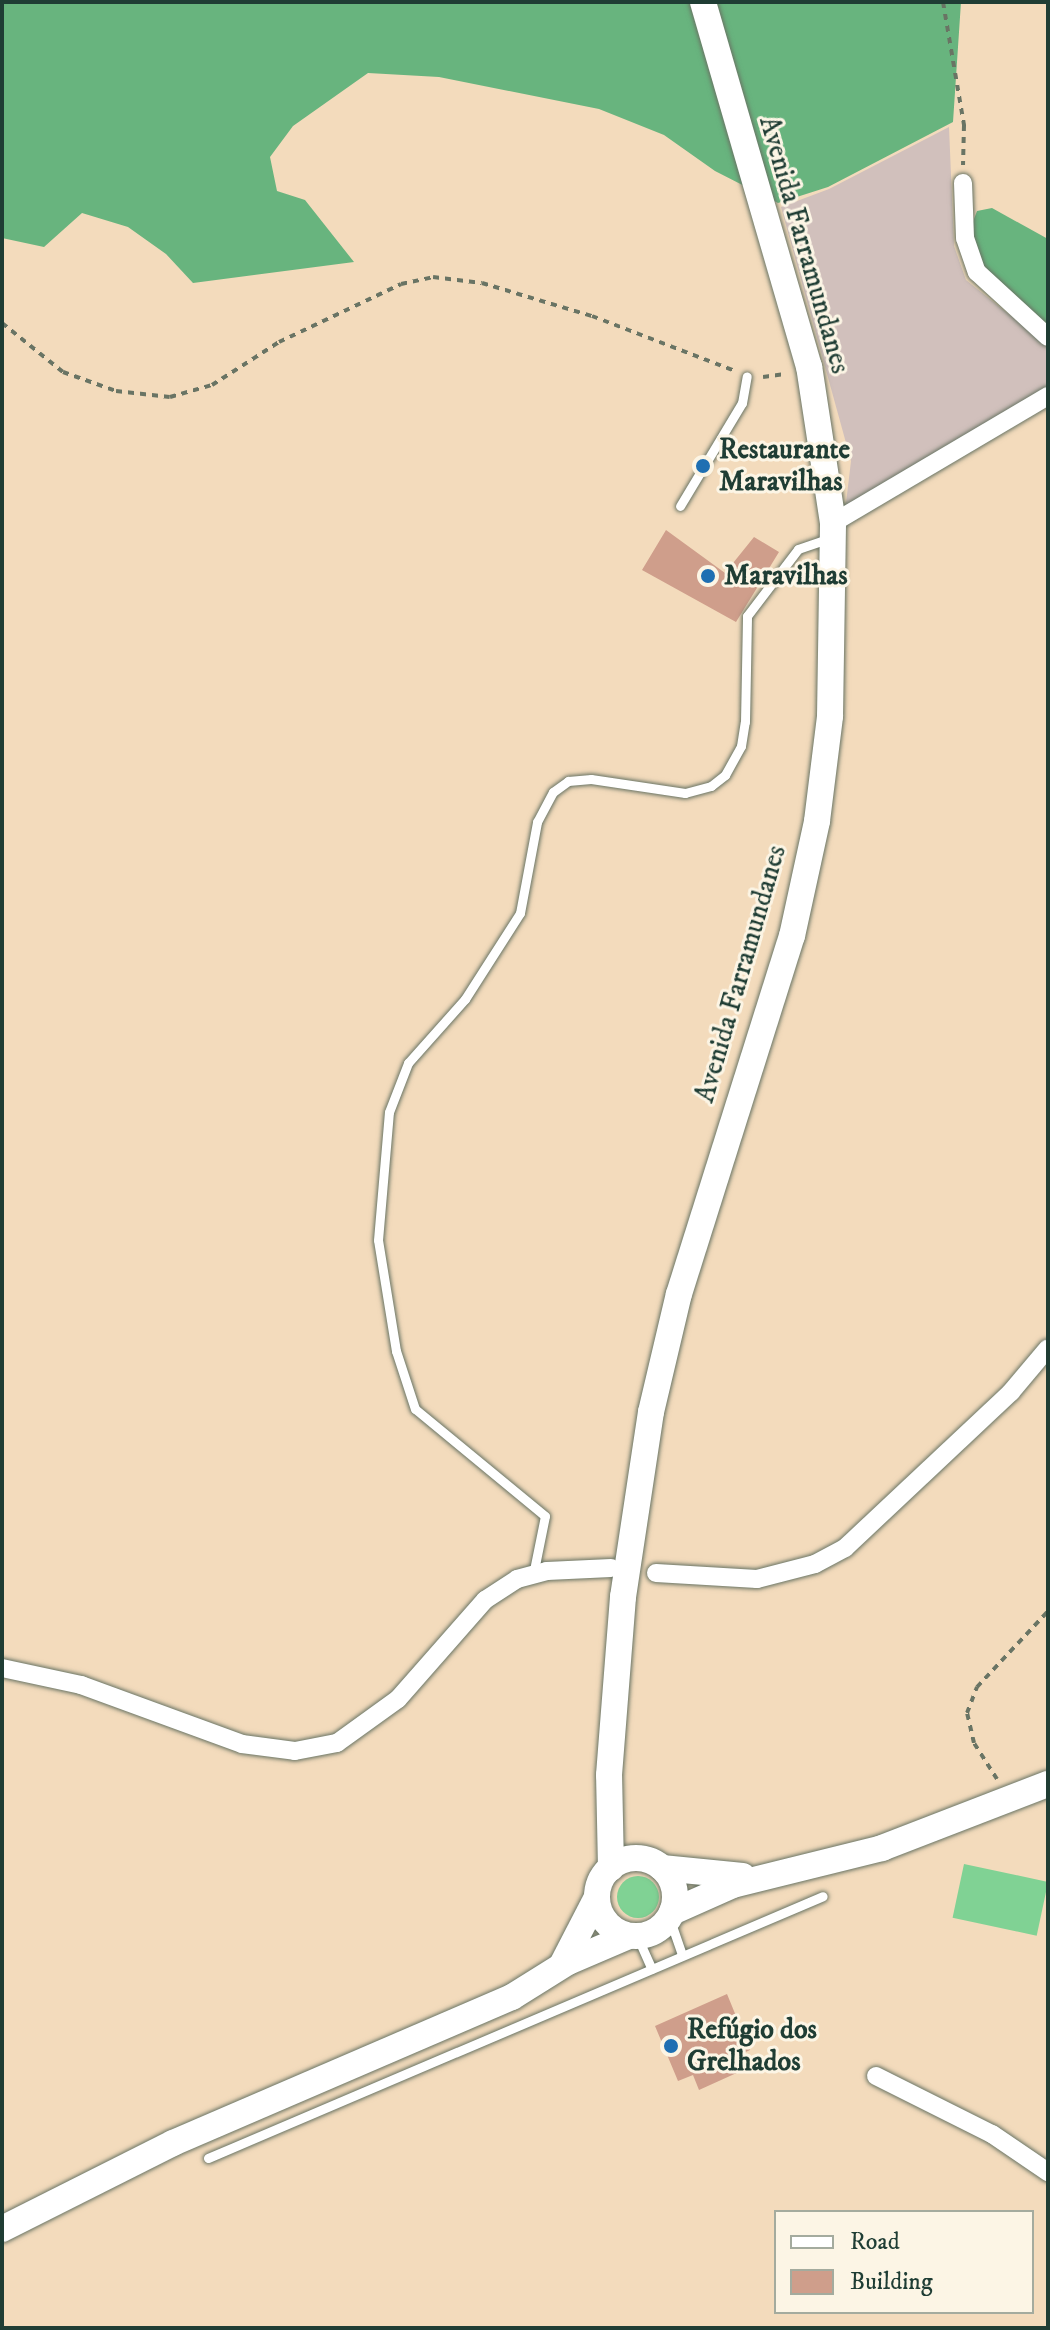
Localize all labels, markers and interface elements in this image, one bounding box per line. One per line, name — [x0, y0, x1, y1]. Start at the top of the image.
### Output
street label: Avenida Farramundanes — [751, 112, 857, 378]
place label: Restaurante Maravilhas — [719, 433, 850, 499]
marker: Restaurante Maravilhas — [694, 457, 712, 475]
place label: Maravilhas — [724, 559, 848, 593]
marker: Maravilhas — [699, 567, 717, 585]
street label: Avenida Farramundanes — [688, 841, 794, 1107]
place label: Refúgio dos Grelhados — [687, 2013, 817, 2079]
marker: Refúgio dos Grelhados — [662, 2037, 680, 2055]
legend — [774, 2210, 1034, 2314]
text: Road — [850, 2227, 900, 2257]
text: Building — [850, 2267, 933, 2297]

